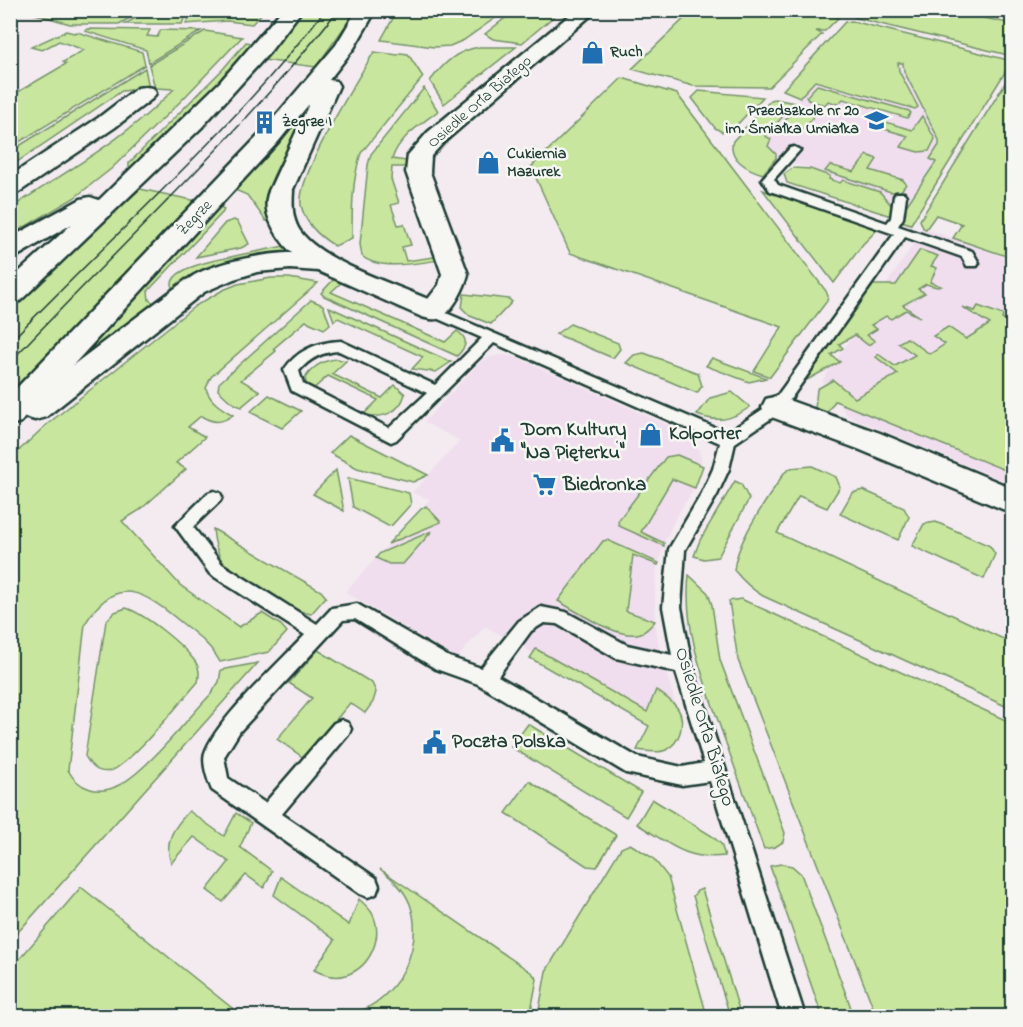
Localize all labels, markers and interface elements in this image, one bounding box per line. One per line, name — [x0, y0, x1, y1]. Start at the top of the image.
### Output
shop icon: Ruch — [579, 39, 605, 65]
place label: Ruch — [609, 40, 643, 64]
street label: Osiedle Orła Białego — [422, 50, 538, 154]
place label: Przedszkole nr 20 im. Śmiałka Umiałka — [726, 99, 859, 141]
school or university icon: Przedszkole nr 20 im. Śmiałka Umiałka — [864, 107, 890, 133]
building icon: Żegrze I — [251, 109, 277, 135]
place label: Żegrze I — [282, 110, 332, 135]
place label: Cukiernia Mazurek — [507, 142, 567, 184]
shop icon: Cukiernia Mazurek — [476, 150, 502, 176]
street label: Żegrze — [172, 194, 219, 242]
place label: Dom Kultury "Na Pięterku" — [520, 416, 626, 468]
place label: Kolporter — [669, 420, 742, 449]
shop icon: Kolporter — [638, 421, 664, 447]
public building icon: Dom Kultury "Na Pięterku" — [490, 428, 516, 454]
place label: Biedronka — [562, 471, 646, 500]
supermarket icon: Biedronka — [532, 472, 558, 498]
street label: Osiedle Orła Białego — [665, 644, 742, 810]
place label: Poczta Polska — [452, 728, 566, 757]
public building icon: Poczta Polska — [421, 729, 447, 755]

